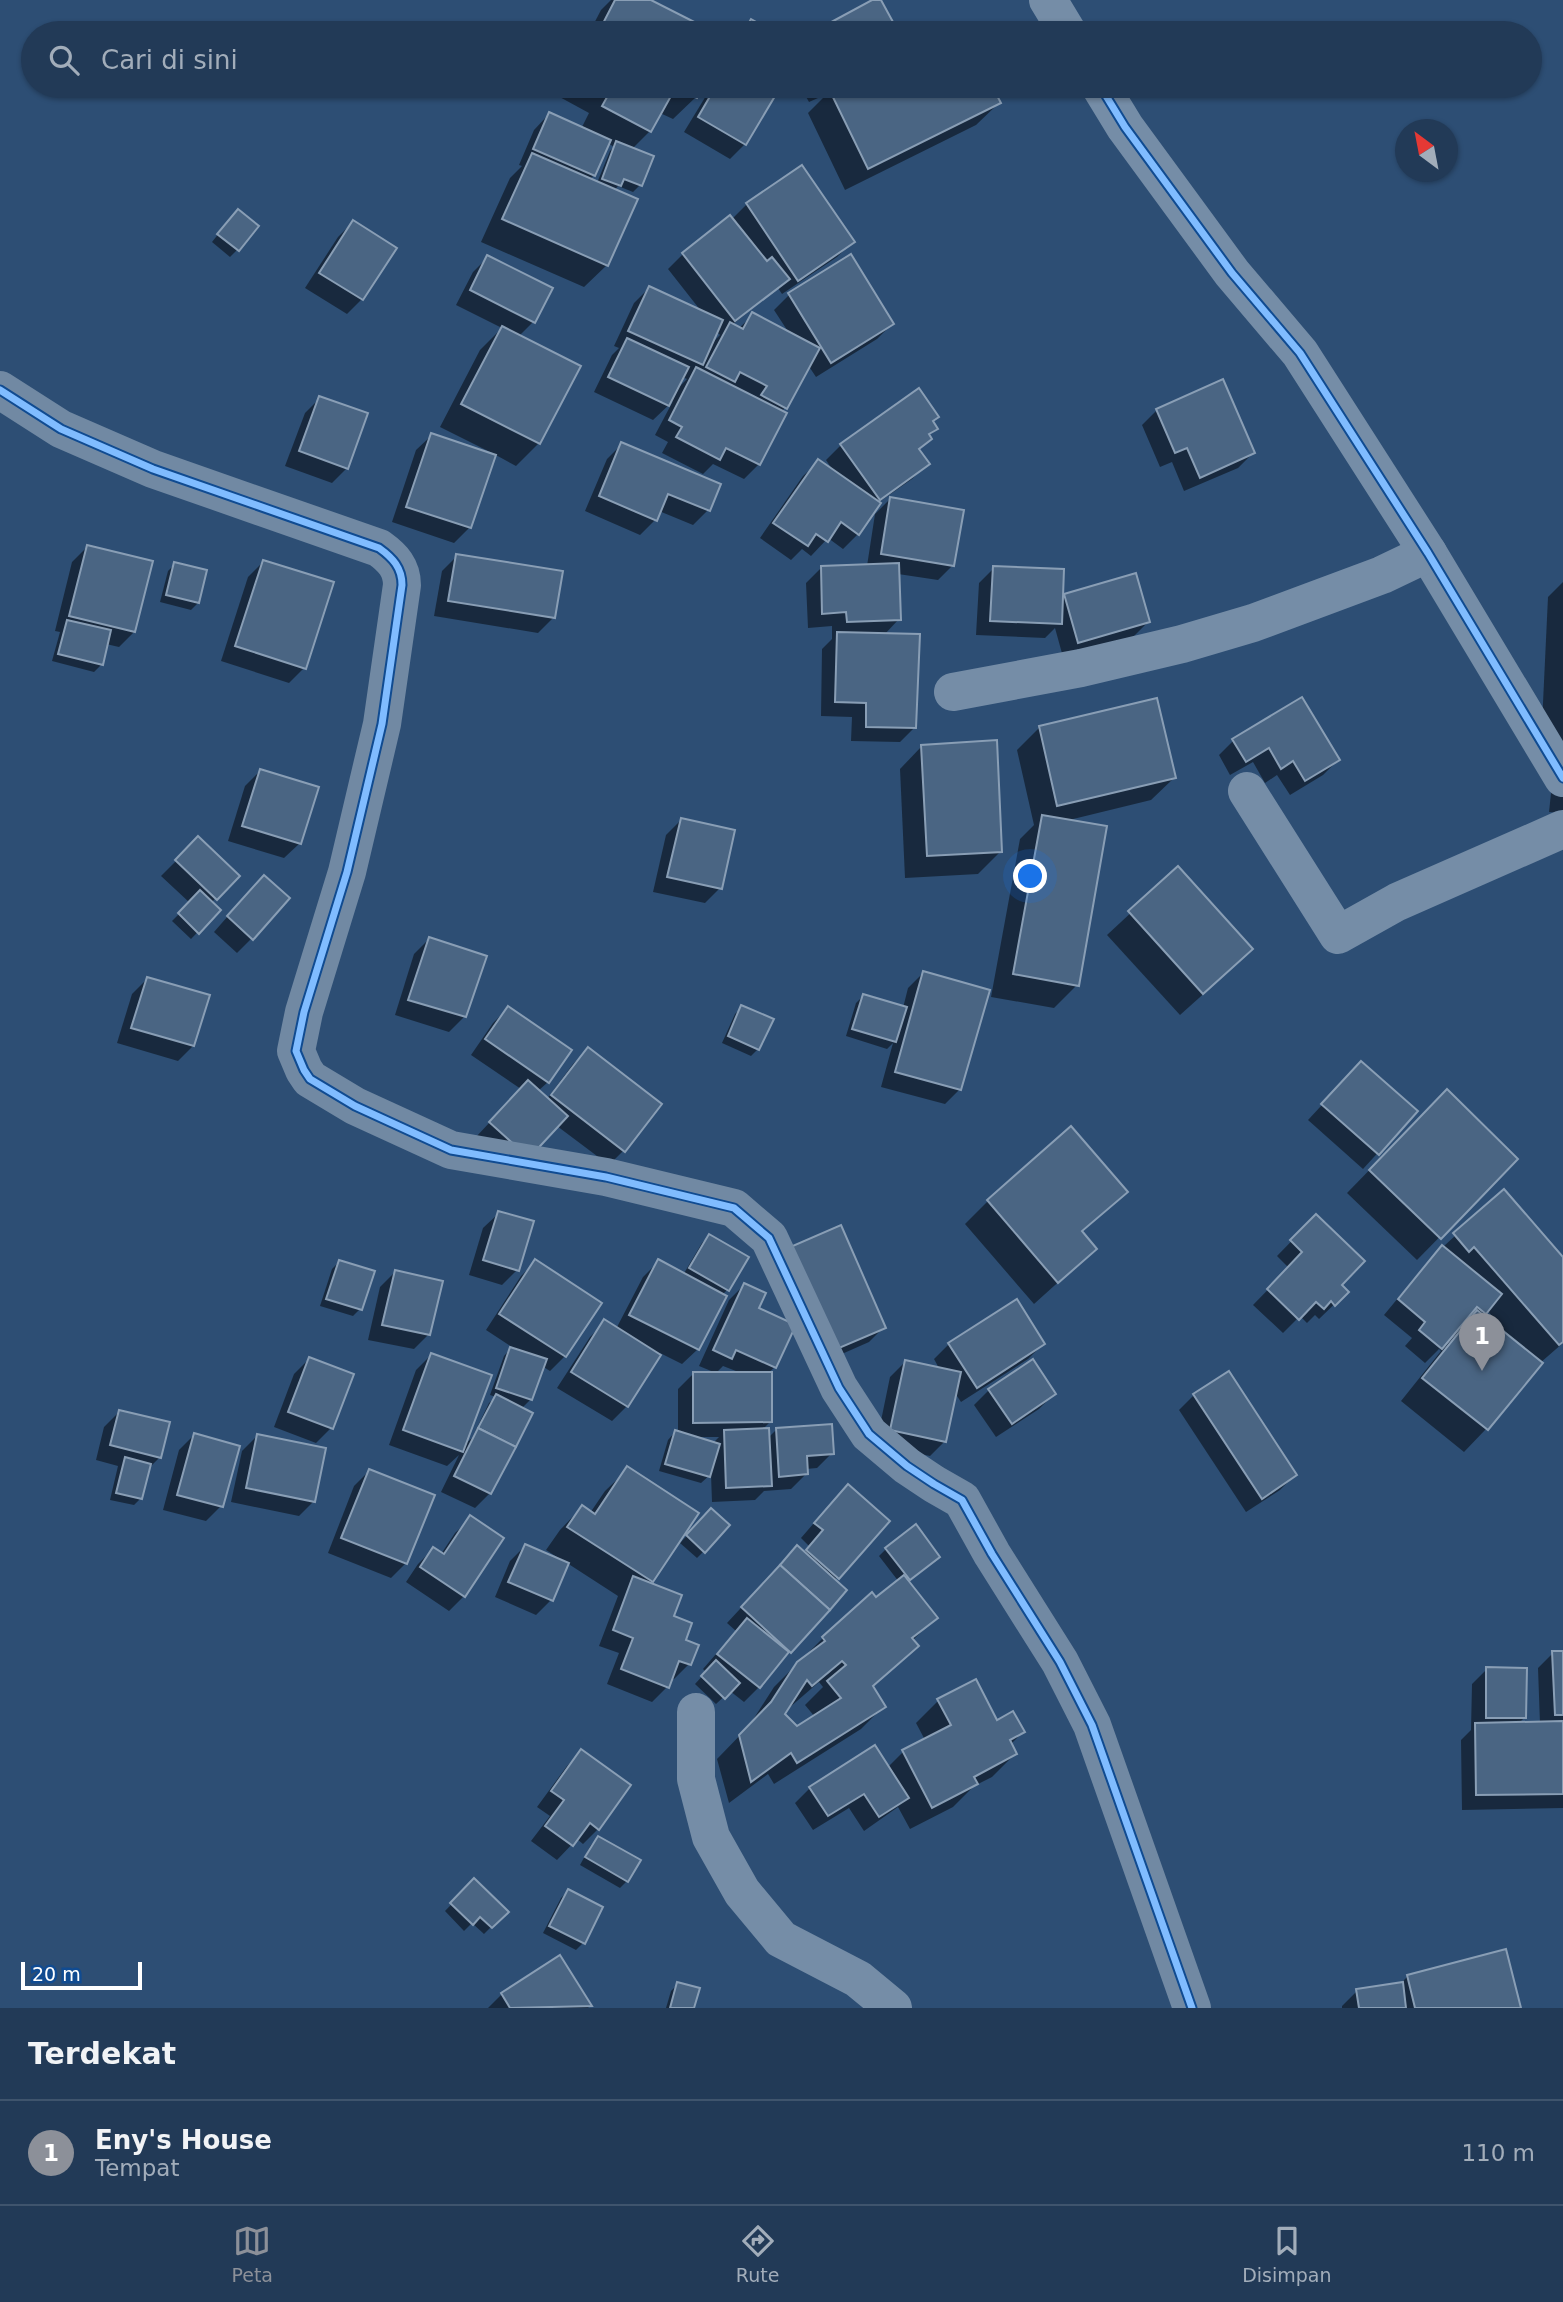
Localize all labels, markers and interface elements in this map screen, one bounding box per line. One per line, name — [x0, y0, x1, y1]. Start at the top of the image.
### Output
search box — [21, 21, 1542, 98]
icon: search — [45, 41, 83, 79]
text: Cari di sini — [101, 45, 238, 75]
north arrow — [1395, 119, 1458, 182]
your location — [1013, 859, 1047, 893]
pin: 1 — [1459, 1313, 1505, 1371]
scale bar — [21, 1959, 142, 1991]
text: 20 m — [32, 1963, 81, 1985]
text: Terdekat — [28, 2036, 176, 2071]
text: Eny's House — [95, 2125, 272, 2155]
text: 1 — [43, 2140, 59, 2166]
text: 110 m — [1461, 2140, 1535, 2166]
text: Tempat — [95, 2155, 179, 2181]
tab: Peta — [231, 2222, 273, 2286]
tab: Rute — [736, 2222, 779, 2286]
tab: Disimpan — [1242, 2222, 1332, 2286]

